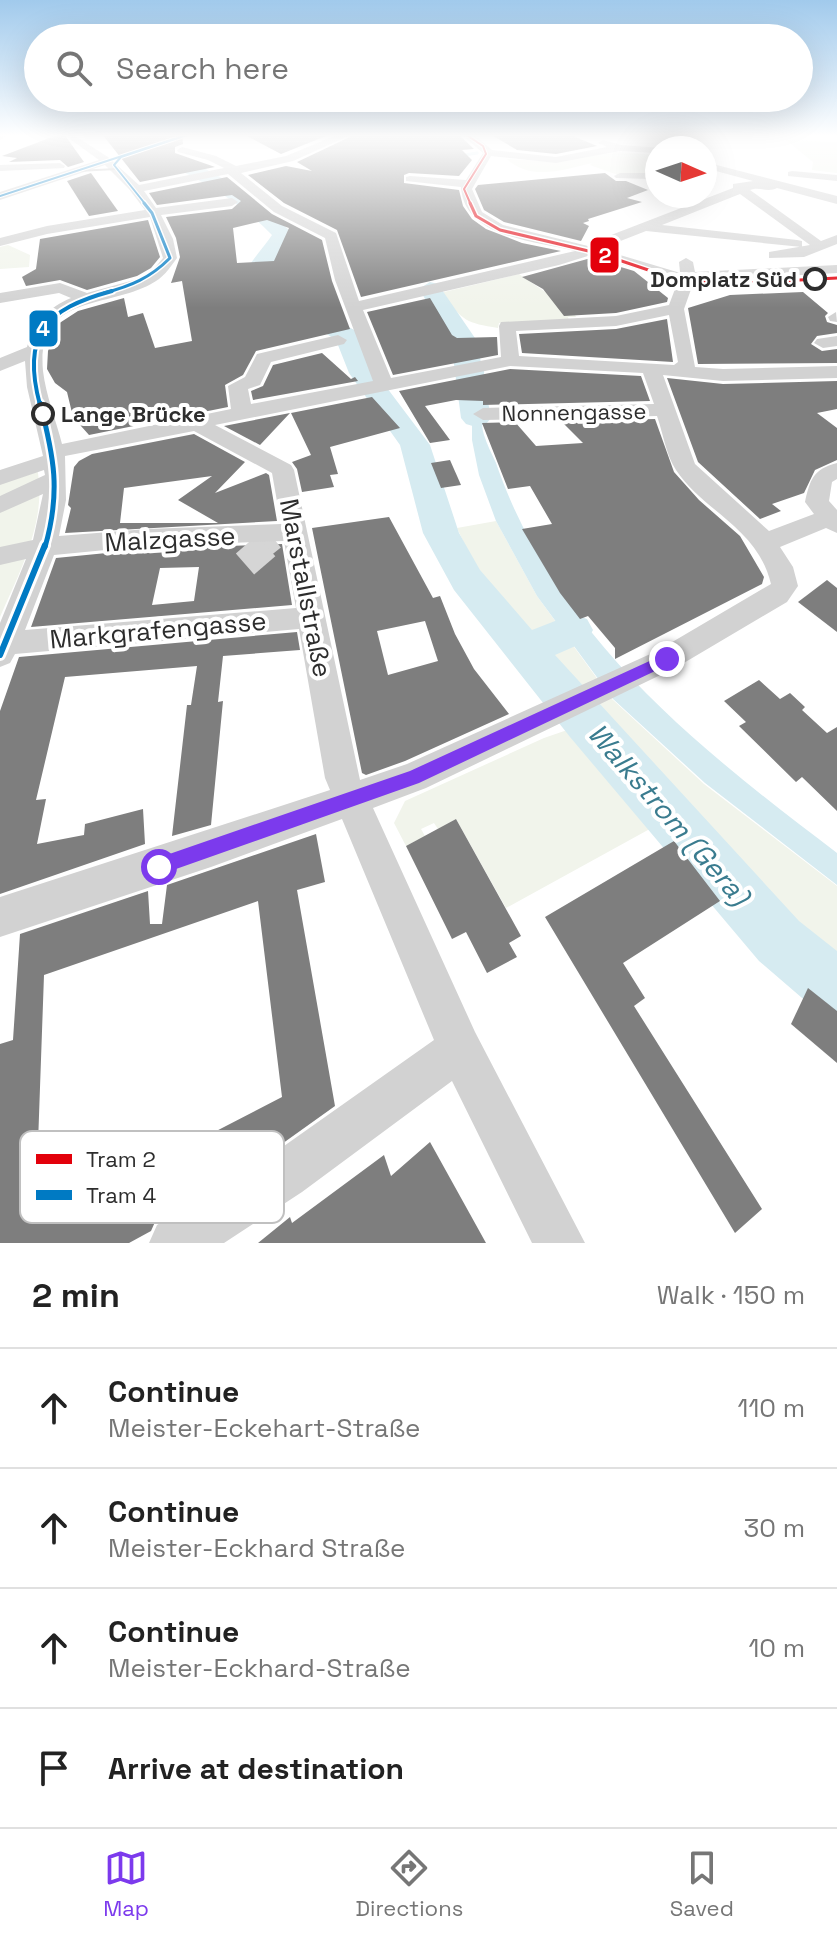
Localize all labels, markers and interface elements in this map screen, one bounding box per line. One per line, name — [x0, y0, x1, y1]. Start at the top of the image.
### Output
search box — [24, 24, 813, 112]
icon: search — [52, 46, 96, 90]
text: Search here — [116, 49, 289, 88]
north arrow — [645, 136, 717, 208]
line badge: 2 — [589, 236, 620, 274]
text: 2 — [598, 241, 612, 269]
place label: Domplatz Süd — [650, 265, 797, 293]
marker: Domplatz Süd — [804, 268, 826, 290]
line badge: 4 — [28, 309, 59, 348]
text: 4 — [36, 314, 50, 342]
street label: Nonnengasse — [501, 397, 647, 427]
place label: Lange Brücke — [61, 400, 206, 428]
marker: Lange Brücke — [32, 403, 54, 425]
street label: Marstallstraße — [272, 496, 340, 680]
street label: Malzgasse — [104, 519, 236, 559]
street label: Markgrafengasse — [48, 604, 268, 656]
route end — [649, 641, 685, 677]
water label: Walkstrom (Gera) — [580, 716, 760, 914]
route start — [141, 849, 177, 885]
legend — [20, 1131, 284, 1223]
text: Tram 2 — [86, 1145, 156, 1173]
text: Tram 4 — [86, 1181, 156, 1209]
text: 2 min — [32, 1274, 120, 1317]
text: Walk · 150 m — [657, 1278, 805, 1312]
text: Continue — [108, 1372, 239, 1411]
icon: ahead — [32, 1386, 76, 1430]
text: 110 m — [738, 1391, 805, 1425]
text: Meister-Eckehart-Straße — [108, 1411, 420, 1445]
text: Continue — [108, 1492, 239, 1531]
icon: ahead — [32, 1506, 76, 1550]
text: 30 m — [744, 1511, 805, 1545]
text: Meister-Eckhard Straße — [108, 1531, 405, 1565]
text: Continue — [108, 1612, 239, 1651]
icon: ahead — [32, 1626, 76, 1670]
text: 10 m — [748, 1631, 805, 1665]
text: Meister-Eckhard-Straße — [108, 1651, 411, 1685]
icon: arrive — [32, 1746, 76, 1790]
text: Arrive at destination — [108, 1749, 404, 1788]
tab: Map — [103, 1846, 149, 1922]
tab: Directions — [355, 1846, 463, 1922]
tab: Saved — [670, 1846, 734, 1922]

